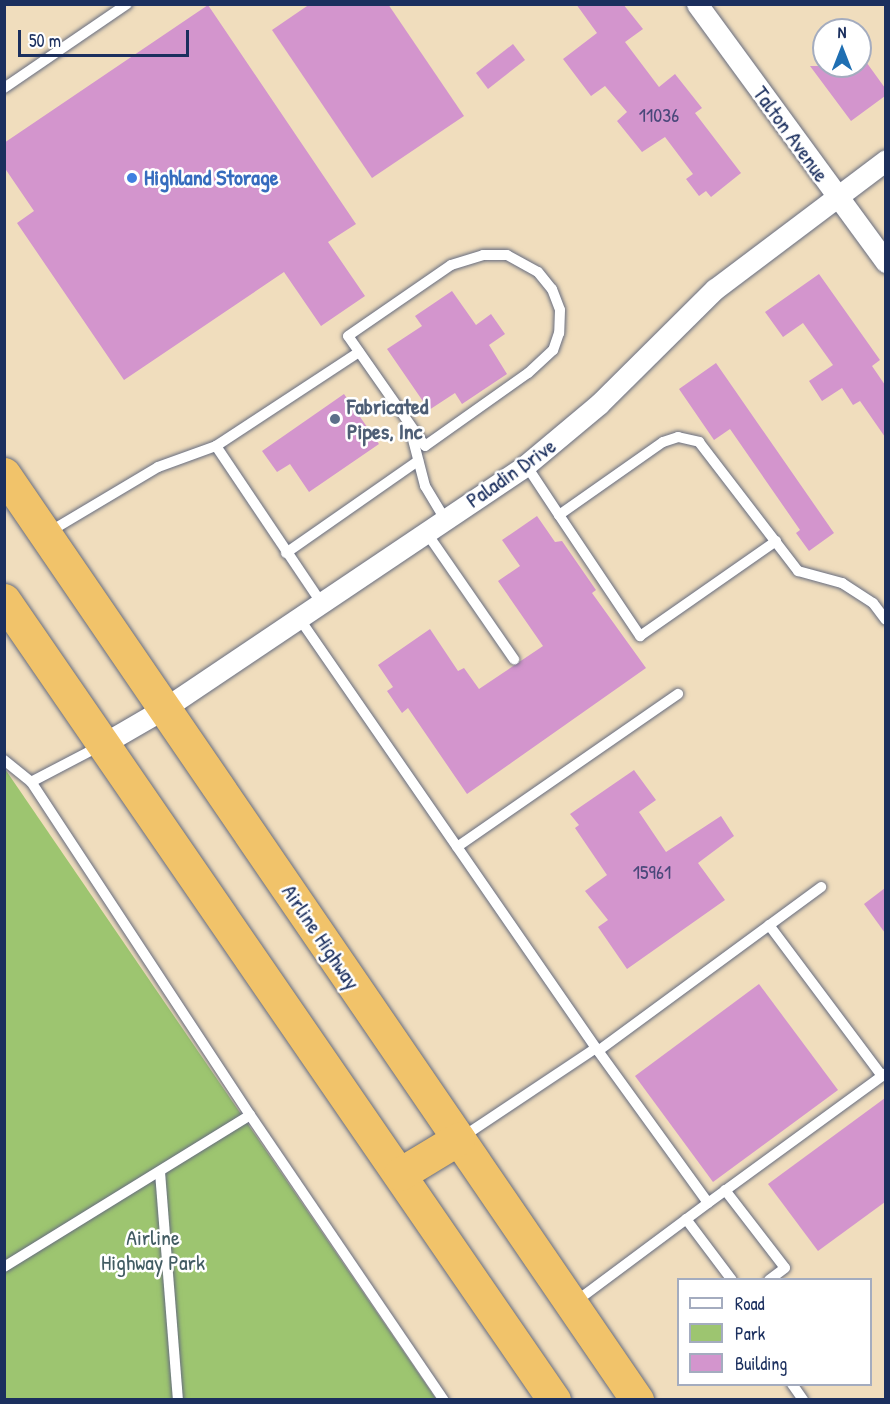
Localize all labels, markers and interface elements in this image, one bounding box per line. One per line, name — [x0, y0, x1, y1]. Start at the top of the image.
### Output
scale bar — [21, 18, 192, 56]
north arrow — [812, 18, 872, 78]
text: N — [838, 21, 846, 43]
text: 50 m — [29, 28, 61, 53]
street label: Talton Avenue — [747, 81, 835, 187]
house number: 11036 — [639, 102, 679, 126]
place label: Highland Storage — [144, 165, 278, 191]
marker: Highland Storage — [125, 171, 139, 185]
place label: Fabricated Pipes, Inc — [347, 393, 428, 445]
marker: Fabricated Pipes, Inc — [328, 412, 342, 426]
street label: Paladin Drive — [461, 432, 561, 514]
house number: 15961 — [633, 859, 671, 883]
street label: Airline Highway — [276, 879, 366, 995]
park label: Airline Highway Park — [101, 1224, 205, 1276]
legend — [677, 1278, 872, 1386]
text: Road — [735, 1291, 765, 1316]
text: Park — [735, 1321, 765, 1346]
text: Building — [735, 1351, 787, 1376]

